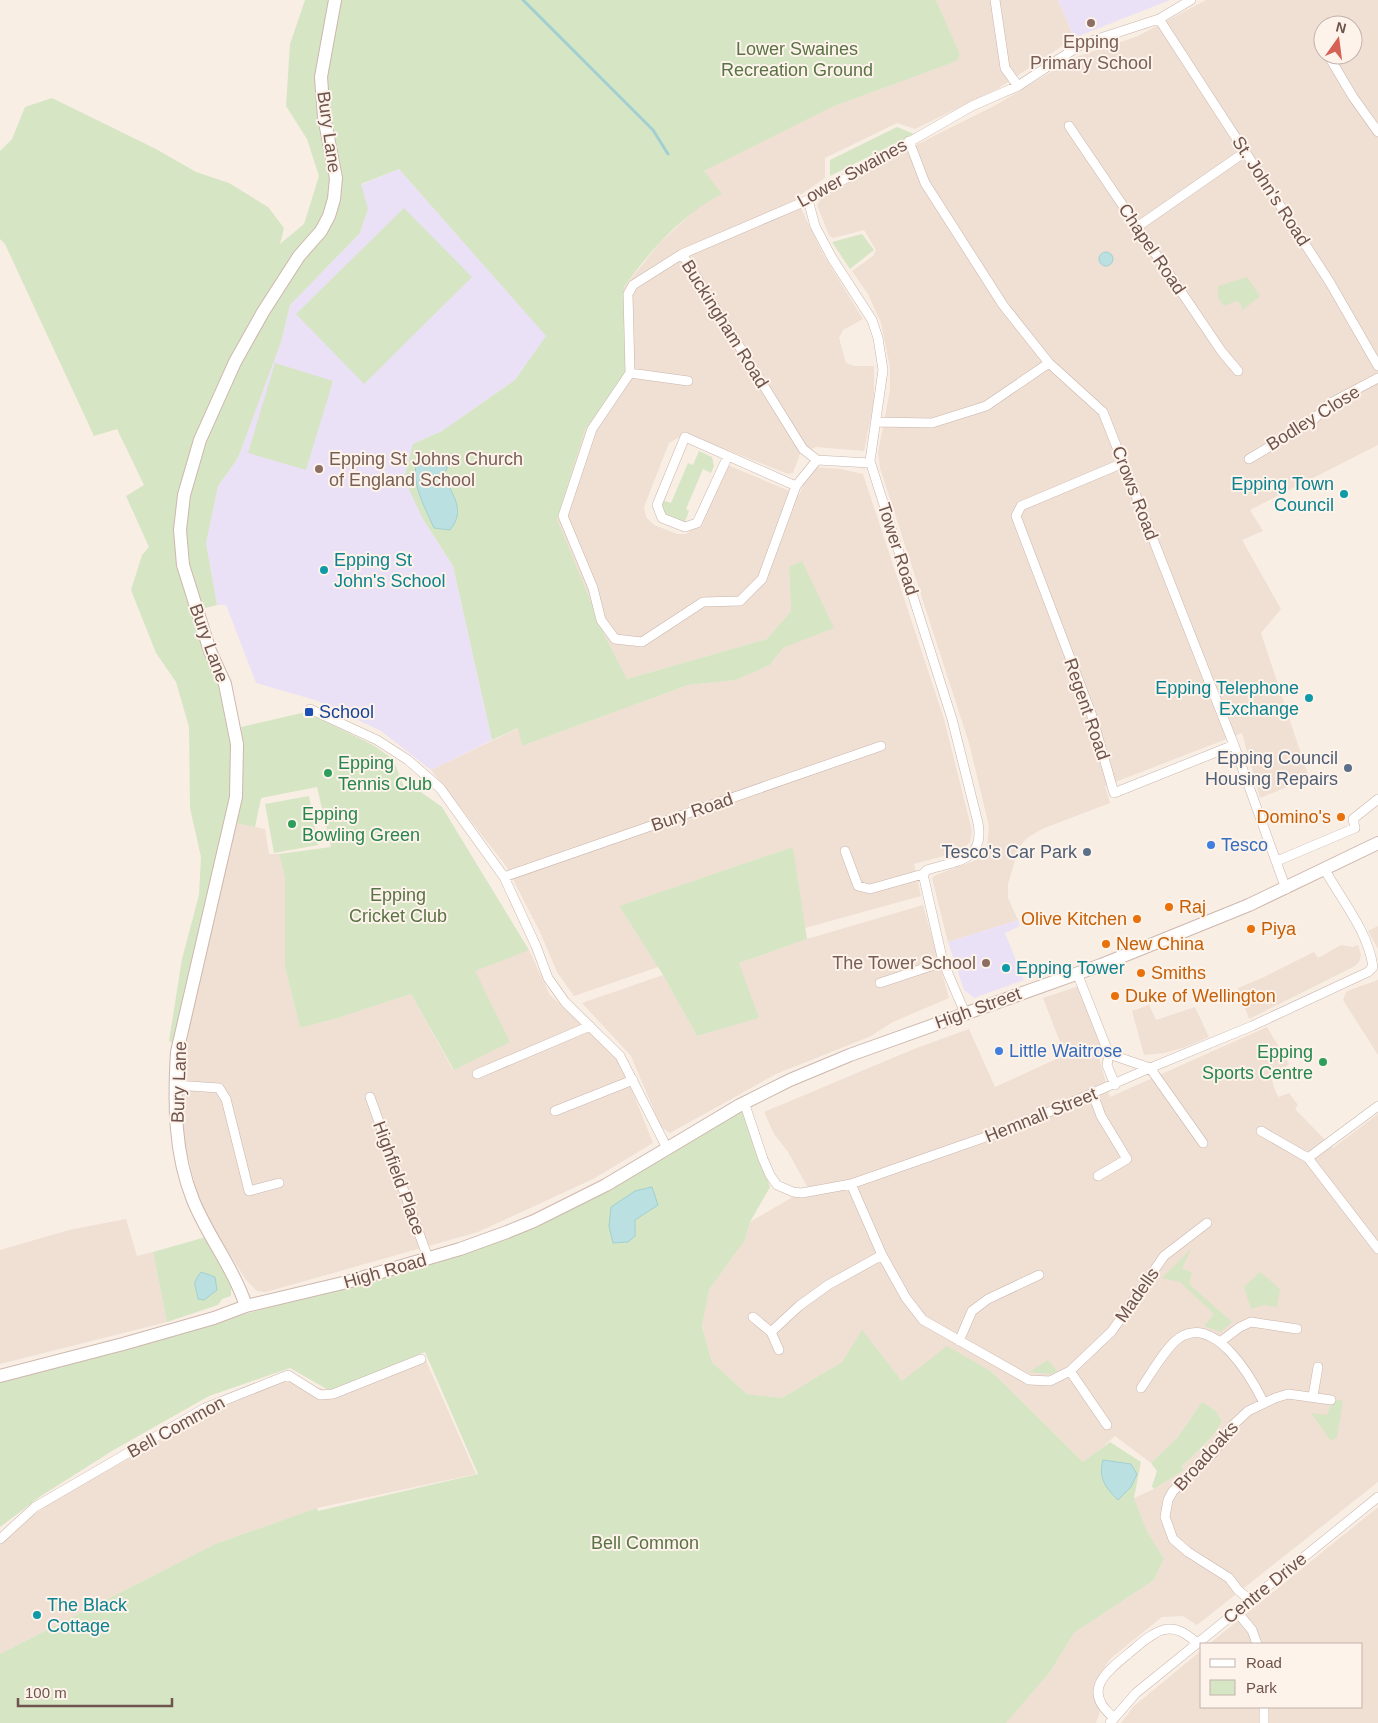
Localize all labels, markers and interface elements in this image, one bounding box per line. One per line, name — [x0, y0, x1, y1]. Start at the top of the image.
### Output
north arrow — [1313, 15, 1363, 65]
marker: Epping Primary School — [1085, 17, 1097, 29]
text: N — [1334, 18, 1348, 36]
place label: Epping Primary School — [1030, 32, 1152, 73]
park label: Lower Swaines Recreation Ground — [721, 39, 873, 80]
street label: Bury Lane — [313, 90, 345, 174]
street label: St. John's Road — [1228, 133, 1314, 249]
street label: Lower Swaines — [794, 135, 910, 211]
street label: Chapel Road — [1114, 200, 1190, 298]
street label: Buckingham Road — [678, 256, 772, 392]
street label: Bodley Close — [1263, 381, 1363, 455]
street label: Crows Road — [1108, 443, 1162, 543]
place label: Epping St Johns Church of England School — [329, 449, 523, 490]
marker: Epping St Johns Church of England School — [313, 463, 325, 475]
place label: Epping Town Council — [1231, 474, 1334, 515]
marker: Epping Town Council — [1338, 488, 1350, 500]
street label: Tower Road — [874, 500, 922, 598]
place label: Epping St John's School — [334, 550, 446, 591]
marker: Epping St John's School — [318, 564, 330, 576]
street label: Bury Lane — [186, 601, 232, 685]
street label: Regent Road — [1060, 656, 1114, 762]
place label: Epping Telephone Exchange — [1155, 678, 1299, 719]
marker: Epping Telephone Exchange — [1303, 692, 1315, 704]
place label: School — [319, 702, 374, 722]
marker: School — [303, 706, 315, 718]
place label: Epping Council Housing Repairs — [1205, 748, 1338, 789]
place label: Epping Tennis Club — [338, 753, 432, 794]
marker: Epping Council Housing Repairs — [1342, 762, 1354, 774]
marker: Epping Tennis Club — [322, 767, 334, 779]
street label: Bury Road — [649, 789, 735, 835]
place label: Epping Bowling Green — [302, 804, 420, 845]
place label: Domino's — [1257, 807, 1331, 827]
marker: Domino's — [1335, 811, 1347, 823]
marker: Epping Bowling Green — [286, 818, 298, 830]
place label: Tesco — [1221, 835, 1268, 855]
marker: Tesco — [1205, 839, 1217, 851]
place label: Tesco's Car Park — [942, 842, 1078, 862]
marker: Tesco's Car Park — [1081, 846, 1093, 858]
park label: Epping Cricket Club — [349, 885, 447, 926]
place label: Raj — [1179, 897, 1206, 917]
marker: Raj — [1163, 901, 1175, 913]
place label: Olive Kitchen — [1021, 909, 1127, 929]
marker: Olive Kitchen — [1131, 913, 1143, 925]
place label: Piya — [1261, 919, 1297, 939]
marker: Piya — [1245, 923, 1257, 935]
place label: New China — [1116, 934, 1205, 954]
marker: New China — [1100, 938, 1112, 950]
place label: The Tower School — [832, 953, 976, 973]
marker: The Tower School — [980, 957, 992, 969]
place label: Epping Tower — [1016, 958, 1125, 978]
marker: Epping Tower — [1000, 962, 1012, 974]
place label: Smiths — [1151, 963, 1206, 983]
marker: Smiths — [1135, 967, 1147, 979]
street label: High Street — [932, 983, 1024, 1033]
place label: Duke of Wellington — [1125, 986, 1276, 1006]
marker: Duke of Wellington — [1109, 990, 1121, 1002]
street label: Bury Lane — [168, 1041, 190, 1123]
place label: Little Waitrose — [1009, 1041, 1122, 1061]
place label: Epping Sports Centre — [1202, 1042, 1313, 1083]
marker: Little Waitrose — [993, 1045, 1005, 1057]
marker: Epping Sports Centre — [1317, 1056, 1329, 1068]
street label: Hemnall Street — [982, 1083, 1100, 1147]
street label: Highfield Place — [369, 1118, 429, 1238]
street label: High Road — [341, 1250, 429, 1292]
street label: Madells — [1111, 1264, 1163, 1326]
street label: Bell Common — [124, 1392, 228, 1462]
street label: Broadoaks — [1170, 1417, 1242, 1495]
park label: Bell Common — [591, 1533, 699, 1553]
street label: Centre Drive — [1219, 1548, 1311, 1628]
place label: The Black Cottage — [47, 1595, 128, 1636]
marker: The Black Cottage — [31, 1609, 43, 1621]
legend — [1200, 1643, 1363, 1708]
text: Road — [1246, 1654, 1282, 1671]
scale bar — [18, 1676, 171, 1708]
text: Park — [1246, 1679, 1277, 1696]
text: 100 m — [25, 1684, 67, 1701]

